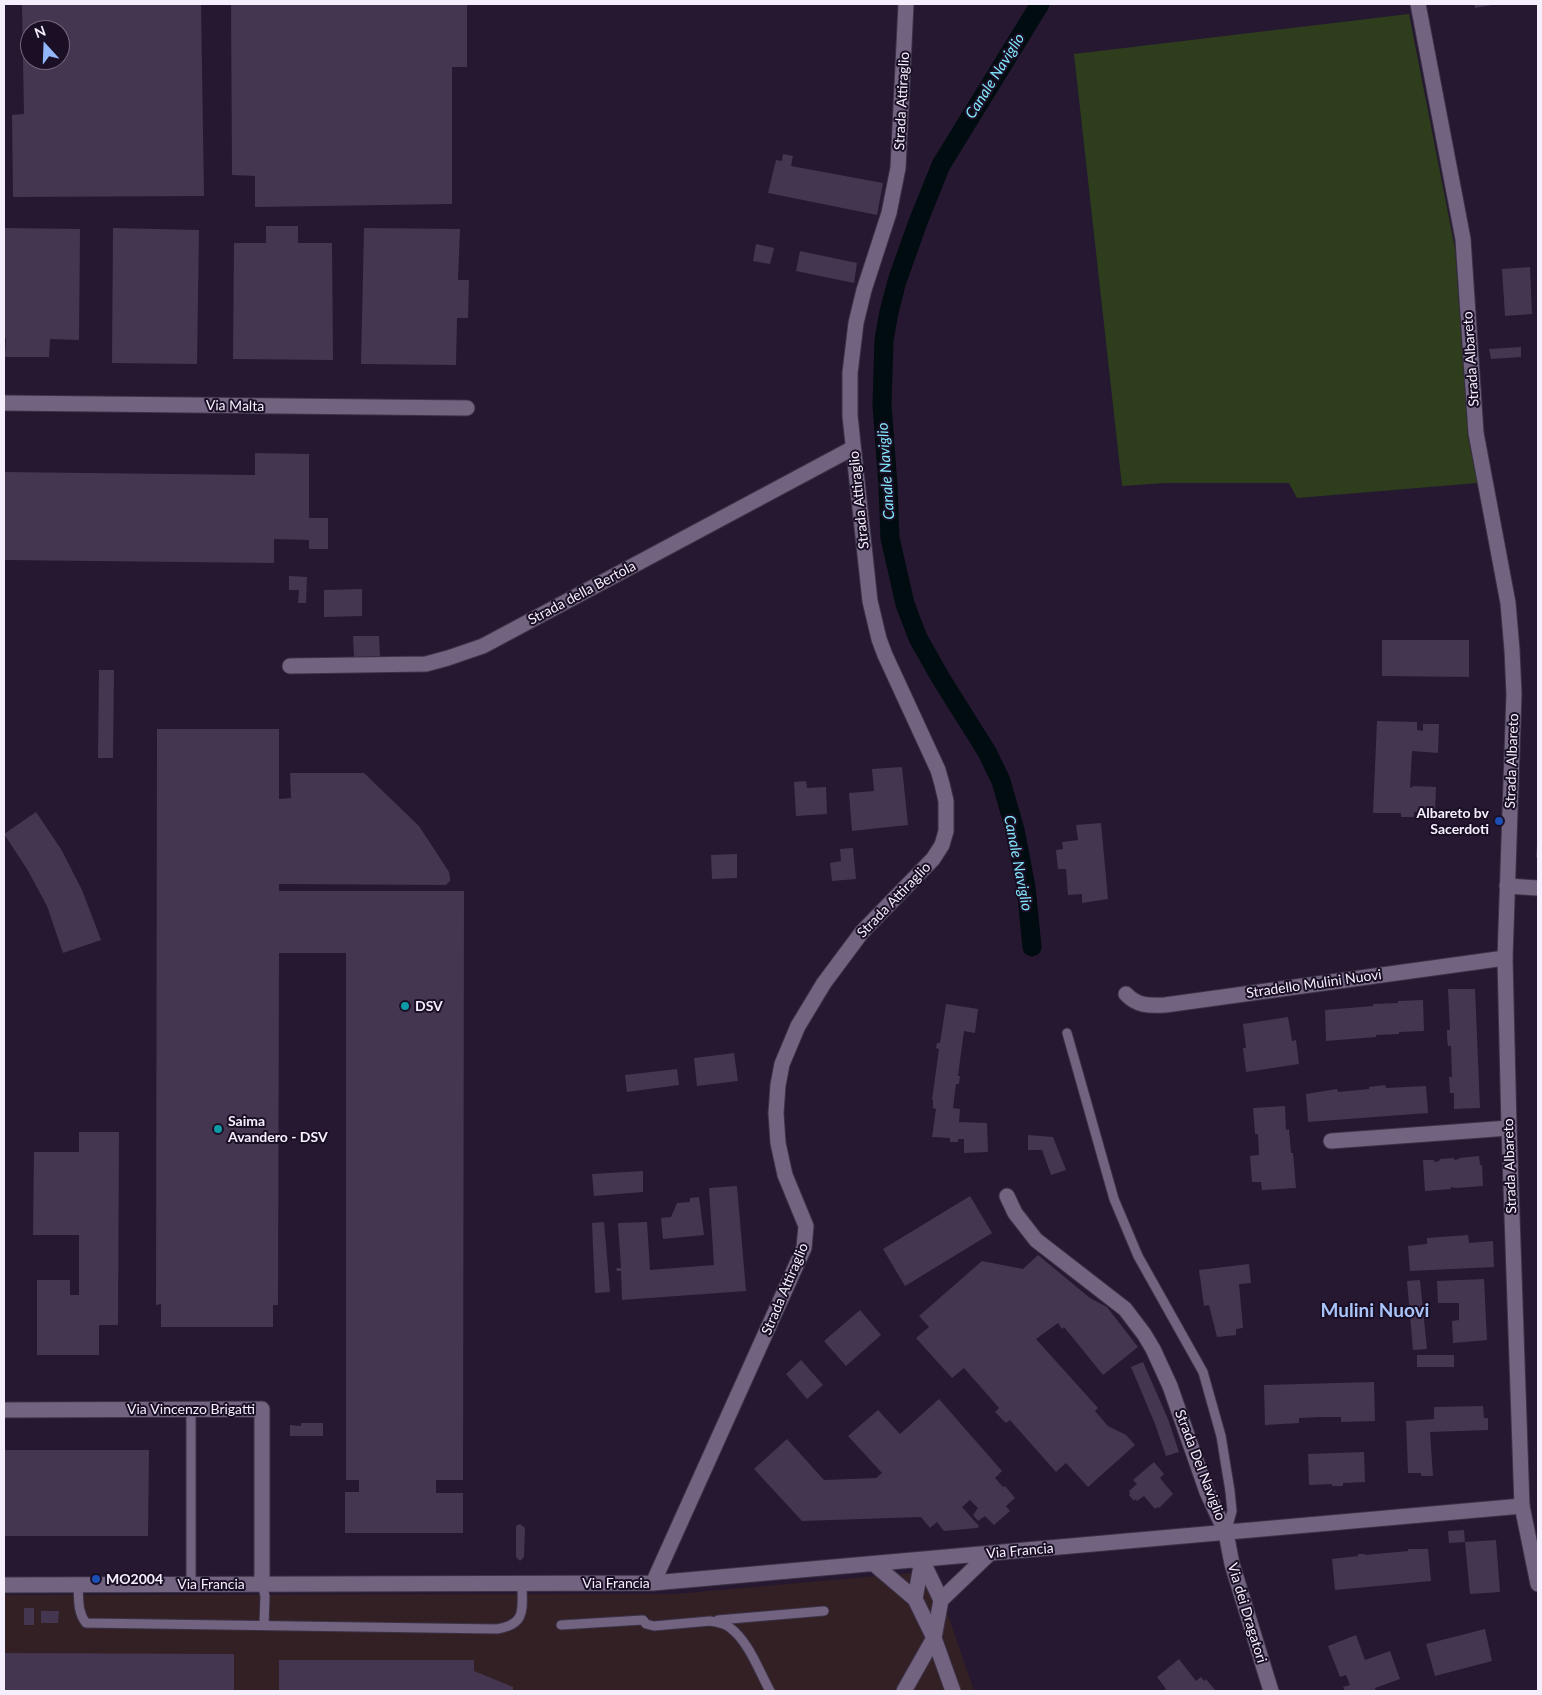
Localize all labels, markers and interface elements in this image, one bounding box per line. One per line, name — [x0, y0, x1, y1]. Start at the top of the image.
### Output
north arrow — [20, 20, 70, 70]
text: N — [32, 22, 48, 41]
water label: Canale Naviglio — [962, 30, 1028, 122]
street label: Strada Attiraglio — [891, 51, 913, 151]
street label: Strada Albareto — [1459, 311, 1483, 407]
street label: Via Malta — [206, 397, 264, 415]
water label: Canale Naviglio — [874, 422, 898, 520]
street label: Strada Attiraglio — [845, 450, 873, 550]
street label: Strada della Bertola — [525, 558, 639, 628]
street label: Strada Albareto — [1502, 713, 1522, 809]
place label: Albareto bv Sacerdoti — [1417, 805, 1489, 838]
water label: Canale Naviglio — [1000, 814, 1036, 912]
marker: Albareto bv Sacerdoti — [1493, 815, 1505, 827]
street label: Strada Attiraglio — [854, 859, 934, 941]
street label: Stradello Mulini Nuovi — [1245, 966, 1383, 1002]
place label: DSV — [415, 998, 443, 1014]
marker: DSV — [399, 1000, 411, 1012]
place label: Saima Avandero - DSV — [228, 1113, 328, 1146]
street label: Strada Albareto — [1500, 1118, 1520, 1214]
marker: Saima Avandero - DSV — [212, 1123, 224, 1135]
street label: Strada Attiraglio — [758, 1240, 812, 1338]
district label: Mulini Nuovi — [1321, 1300, 1429, 1322]
street label: Via Vincenzo Brigatti — [127, 1401, 255, 1417]
street label: Strada Del Naviglio — [1171, 1407, 1229, 1523]
street label: Via Francia — [986, 1540, 1054, 1562]
street label: Via dei Dragatori — [1224, 1561, 1270, 1665]
place label: MO2004 — [106, 1571, 163, 1587]
marker: MO2004 — [90, 1573, 102, 1585]
street label: Via Francia — [582, 1575, 650, 1591]
street label: Via Francia — [177, 1576, 245, 1592]

